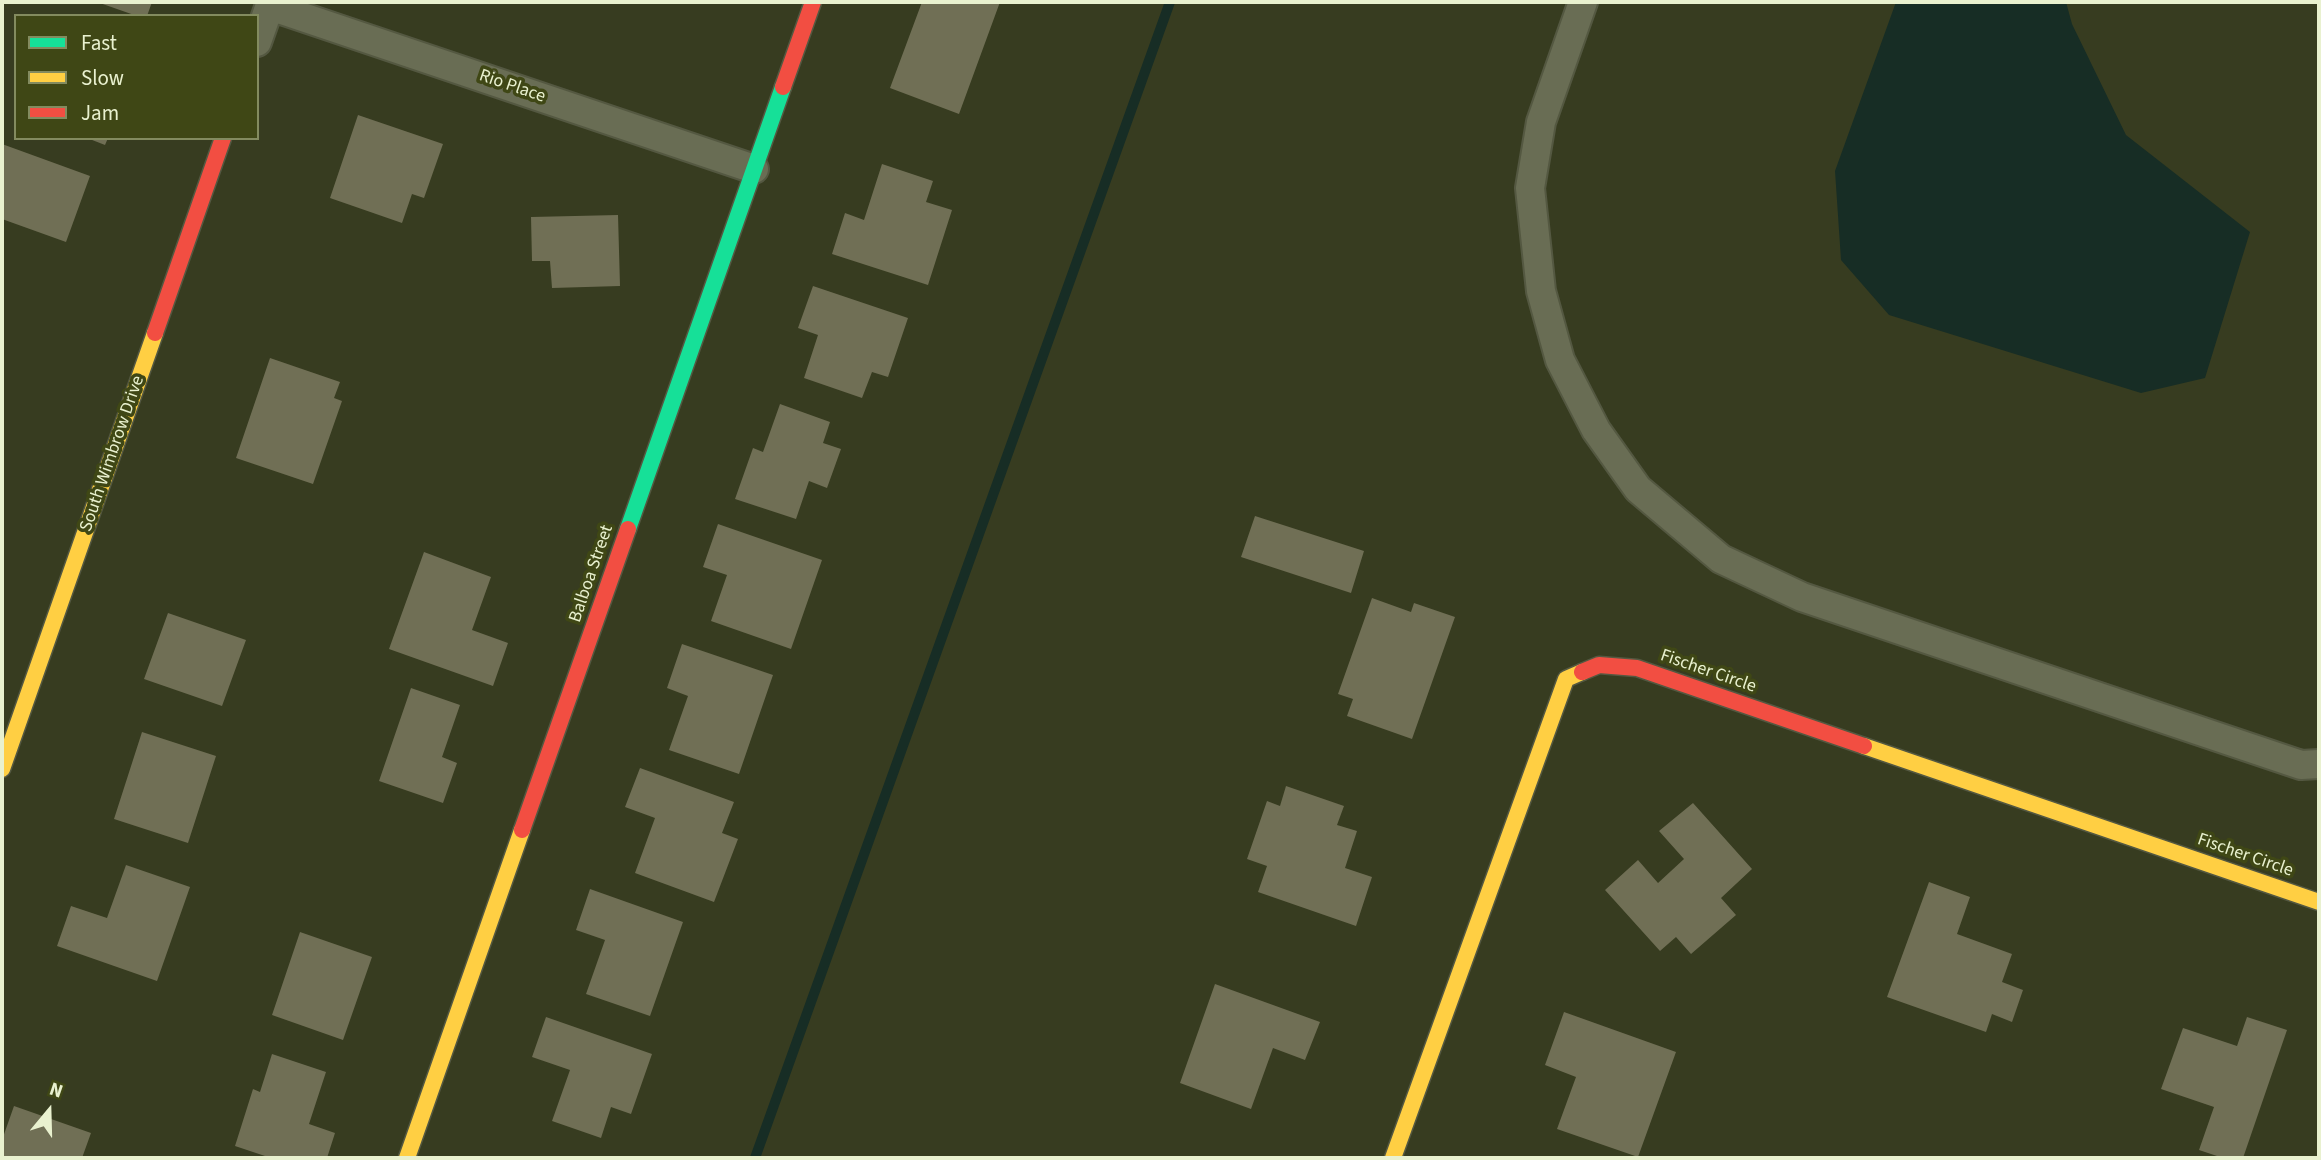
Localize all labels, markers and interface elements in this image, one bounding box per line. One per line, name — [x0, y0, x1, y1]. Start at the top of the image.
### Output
legend — [14, 14, 259, 140]
text: Fast — [81, 28, 117, 58]
text: Slow — [81, 63, 124, 93]
street label: Rio Place — [476, 66, 548, 108]
text: Jam — [81, 98, 119, 128]
street label: South Wimbrow Drive — [76, 373, 150, 535]
street label: Balboa Street — [565, 523, 619, 625]
street label: Fischer Circle — [1657, 645, 1759, 699]
street label: Fischer Circle — [2194, 829, 2296, 883]
north arrow — [14, 1076, 84, 1146]
text: N — [46, 1076, 66, 1105]

